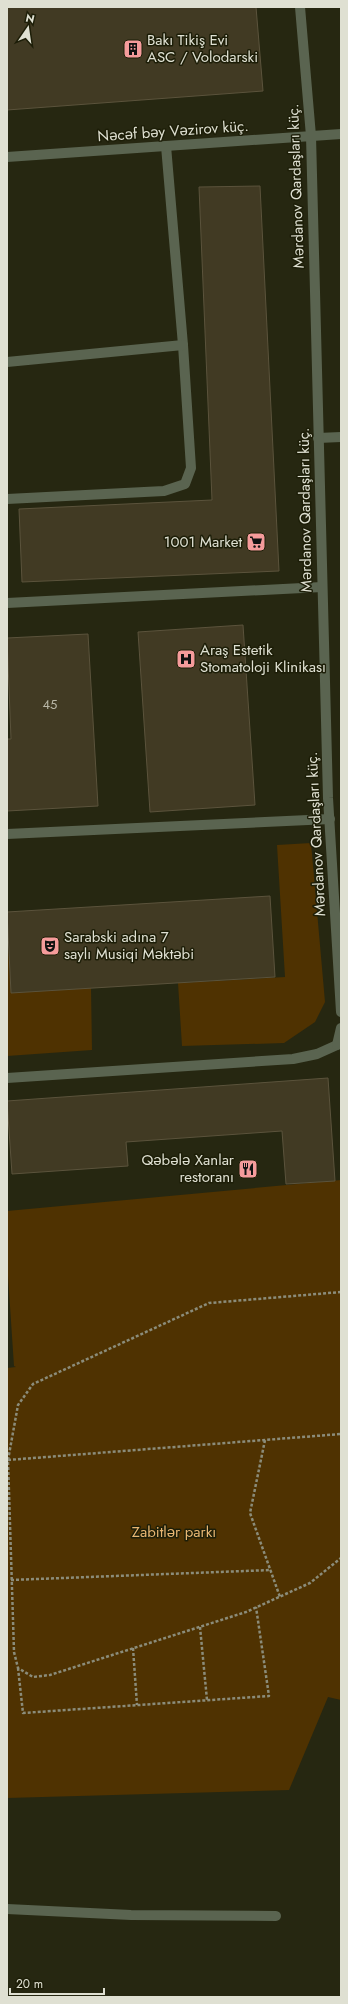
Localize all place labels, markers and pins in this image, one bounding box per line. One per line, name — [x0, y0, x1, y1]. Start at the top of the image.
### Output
place label: Bakı Tikiş Evi ASC / Volodarski — [147, 29, 258, 68]
building icon: Bakı Tikiş Evi ASC / Volodarski — [122, 38, 144, 60]
place label: 1001 Market — [164, 531, 242, 553]
supermarket icon: 1001 Market — [245, 531, 267, 553]
place label: Araş Estetik Stomatoloji Klinikası — [200, 639, 326, 678]
hospital icon: Araş Estetik Stomatoloji Klinikası — [175, 648, 197, 670]
place label: Sarabski adına 7 saylı Musiqi Məktəbi — [64, 926, 194, 965]
theatre icon: Sarabski adına 7 saylı Musiqi Məktəbi — [39, 935, 61, 957]
place label: Qəbələ Xanlar restoranı — [141, 1149, 235, 1188]
restaurant icon: Qəbələ Xanlar restoranı — [237, 1158, 259, 1180]

